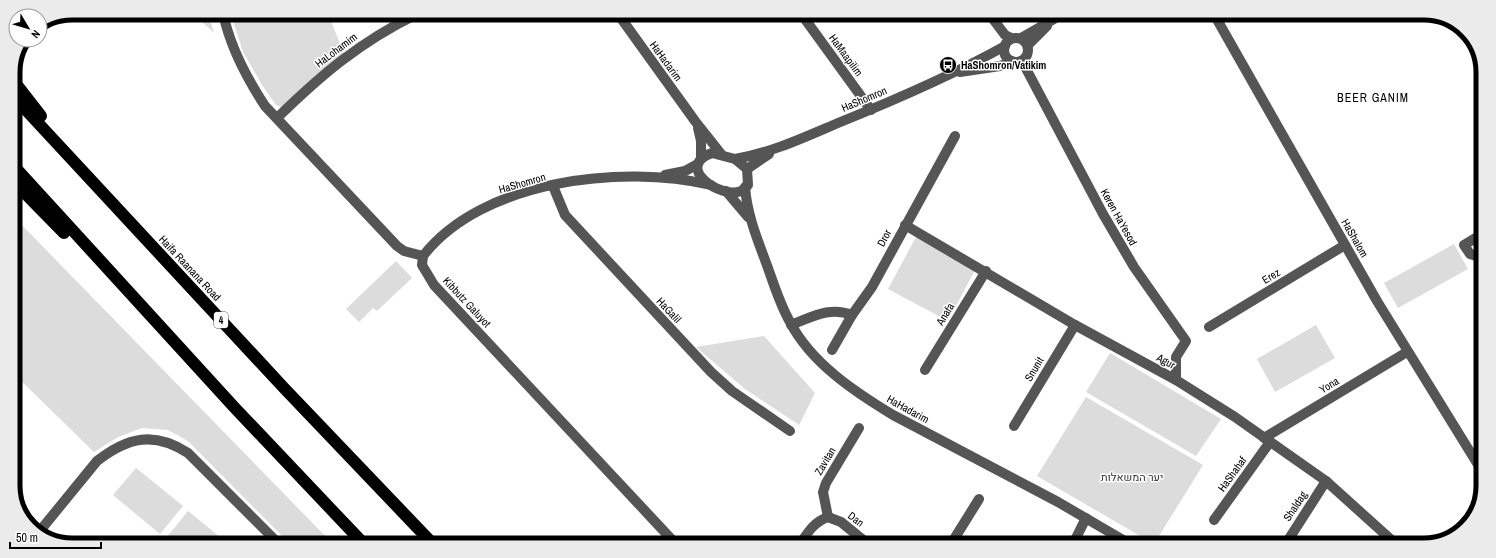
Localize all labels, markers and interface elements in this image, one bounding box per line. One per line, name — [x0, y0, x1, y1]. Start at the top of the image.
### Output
north arrow — [8, 8, 48, 48]
text: N — [28, 27, 43, 41]
street label: HaLohamim — [312, 30, 360, 70]
street label: HaMaapilim — [826, 31, 866, 79]
street label: HaHadarim — [647, 38, 685, 84]
bus stop icon: HaShomron/Vatikim — [938, 55, 958, 75]
place label: HaShomron/Vatikim — [961, 58, 1046, 72]
street label: HaShomron — [839, 83, 889, 115]
district label: BEER GANIM — [1337, 90, 1409, 106]
street label: HaShomron — [497, 170, 547, 196]
street label: Keren HaYesod — [1098, 186, 1140, 248]
street label: HaShalom — [1338, 216, 1372, 260]
street label: Dror — [874, 227, 894, 249]
street label: Haifa Raanana Road — [156, 232, 224, 304]
street label: Erez — [1259, 265, 1283, 287]
street label: Kibbutz Galuyot — [440, 274, 494, 331]
street label: HaGalil — [654, 294, 684, 326]
street label: Anafa — [932, 300, 957, 329]
road number: 4 — [214, 312, 228, 328]
street label: Agur — [1153, 350, 1178, 372]
street label: Snunit — [1021, 354, 1047, 384]
street label: Yona — [1317, 374, 1341, 396]
street label: HaHadarim — [884, 392, 932, 426]
street label: Zavitan — [811, 444, 839, 478]
street label: HaShahaf — [1215, 453, 1250, 494]
park label: יער המשאלות — [1101, 470, 1163, 484]
street label: Shaldag — [1280, 488, 1310, 524]
street label: Dan — [845, 508, 867, 530]
scale bar — [10, 524, 101, 550]
text: 50 m — [16, 530, 38, 546]

